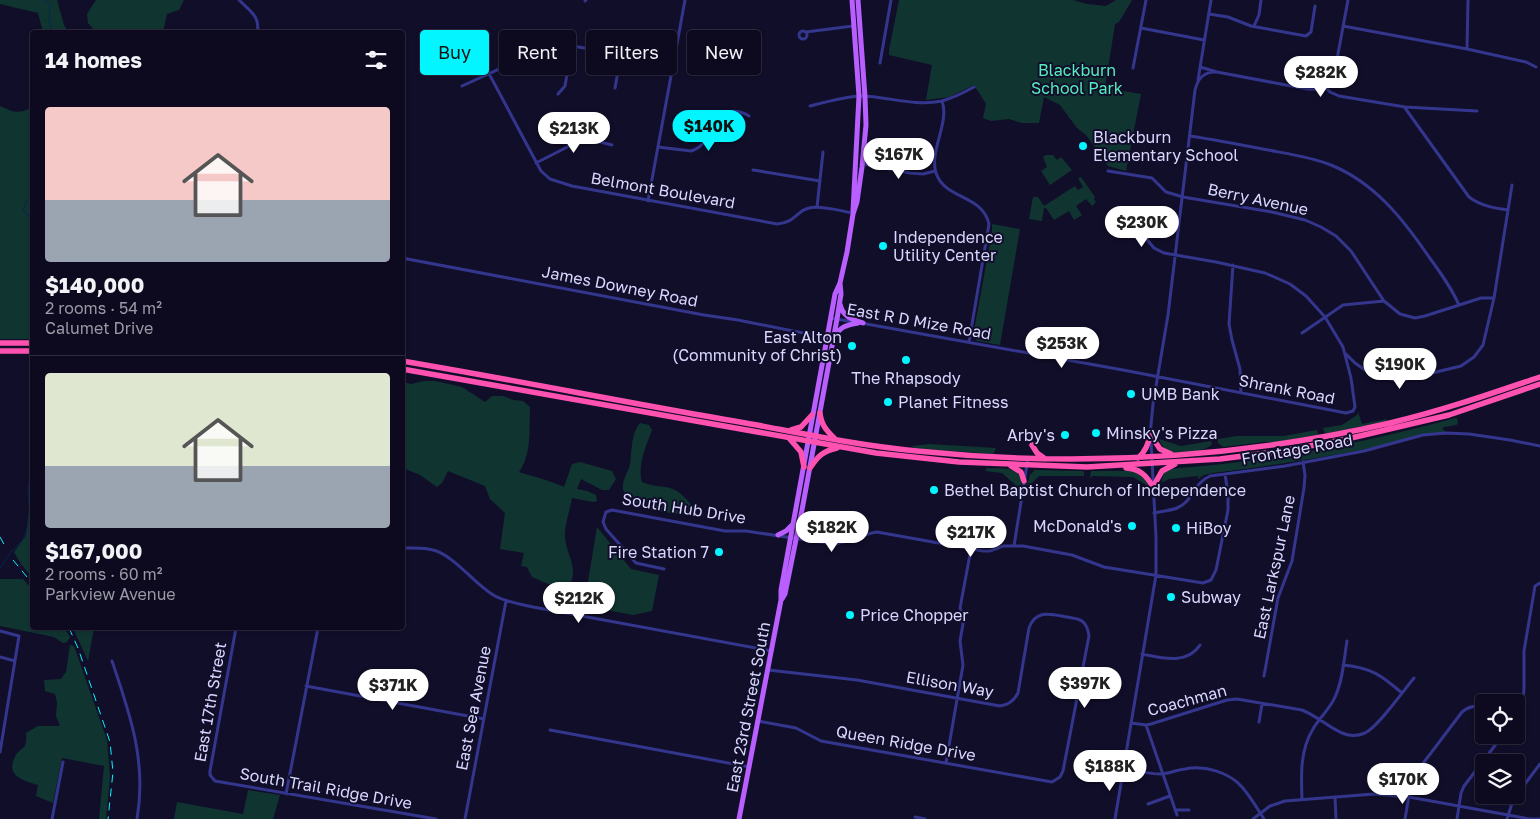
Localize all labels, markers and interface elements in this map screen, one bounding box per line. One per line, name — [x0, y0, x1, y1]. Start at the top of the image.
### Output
chip: Buy — [420, 30, 489, 75]
chip: Rent — [499, 30, 576, 75]
chip: Filters — [586, 30, 677, 75]
chip: New — [687, 30, 761, 75]
icon: filters — [362, 46, 390, 74]
text: 14 homes — [45, 47, 142, 73]
pin: $282K — [1286, 56, 1356, 98]
park label: Blackburn School Park — [1031, 60, 1123, 98]
text: $282K — [1295, 62, 1347, 82]
pin: $140K — [674, 110, 744, 152]
pin: $213K — [539, 112, 609, 154]
text: $140K — [684, 116, 734, 136]
text: $213K — [549, 118, 599, 138]
place label: Blackburn Elementary School — [1093, 127, 1238, 165]
pin: $167K — [864, 138, 934, 180]
icon: home — [173, 140, 263, 230]
marker: Blackburn Elementary School — [1077, 140, 1089, 152]
text: $167K — [874, 144, 924, 164]
street label: Belmont Boulevard — [589, 167, 737, 213]
street label: Berry Avenue — [1206, 179, 1310, 219]
pin: $230K — [1107, 206, 1177, 248]
text: $230K — [1116, 212, 1168, 232]
place label: Independence Utility Center — [893, 227, 1003, 265]
marker: Independence Utility Center — [877, 240, 889, 252]
street label: James Downey Road — [540, 261, 700, 311]
text: $140,000 — [45, 272, 144, 298]
text: 2 rooms · 54 m² — [45, 298, 162, 318]
street label: East R D Mize Road — [845, 298, 993, 344]
text: Calumet Drive — [45, 318, 153, 338]
pin: $253K — [1027, 326, 1097, 369]
place label: East Alton (Community of Christ) — [672, 327, 842, 365]
text: $253K — [1036, 333, 1088, 353]
marker: East Alton (Community of Christ) — [846, 340, 858, 352]
pin: $190K — [1365, 348, 1435, 390]
marker: The Rhapsody — [900, 354, 912, 366]
text: $190K — [1374, 354, 1426, 374]
place label: The Rhapsody — [851, 368, 961, 388]
street label: Shrank Road — [1237, 370, 1337, 408]
place label: UMB Bank — [1141, 384, 1220, 404]
marker: UMB Bank — [1125, 388, 1137, 400]
place label: Planet Fitness — [898, 392, 1008, 412]
marker: Planet Fitness — [882, 396, 894, 408]
icon: home — [173, 405, 263, 495]
place label: Minsky's Pizza — [1106, 423, 1217, 443]
place label: Arby's — [1007, 425, 1055, 445]
marker: Minsky's Pizza — [1090, 427, 1102, 439]
marker: Arby's — [1059, 429, 1071, 441]
street label: Frontage Road — [1240, 429, 1354, 469]
place label: Bethel Baptist Church of Independence — [944, 480, 1246, 500]
marker: Bethel Baptist Church of Independence — [928, 484, 940, 496]
street label: South Hub Drive — [621, 488, 747, 528]
street label: East Larkspur Lane — [1249, 493, 1299, 641]
pin: $182K — [797, 510, 867, 553]
pin: $217K — [936, 516, 1006, 558]
place label: McDonald's — [1033, 516, 1122, 536]
text: $182K — [807, 517, 857, 537]
place label: HiBoy — [1186, 518, 1231, 538]
marker: McDonald's — [1126, 520, 1138, 532]
text: $217K — [946, 522, 996, 542]
marker: HiBoy — [1170, 522, 1182, 534]
text: $167,000 — [45, 538, 142, 564]
place label: Fire Station 7 — [608, 542, 709, 562]
marker: Fire Station 7 — [713, 546, 725, 558]
text: 2 rooms · 60 m² — [45, 564, 163, 584]
pin: $212K — [544, 582, 614, 624]
text: Parkview Avenue — [45, 584, 176, 604]
place label: Subway — [1181, 587, 1241, 607]
text: $212K — [554, 588, 604, 608]
marker: Subway — [1165, 591, 1177, 603]
place label: Price Chopper — [860, 605, 969, 625]
marker: Price Chopper — [844, 609, 856, 621]
street label: East 23rd Street South — [722, 620, 774, 794]
street label: East 17th Street — [190, 640, 230, 764]
street label: East Sea Avenue — [451, 644, 495, 772]
street label: Ellison Way — [905, 666, 995, 702]
pin: $397K — [1050, 666, 1120, 709]
pin: $371K — [358, 668, 428, 711]
text: $397K — [1060, 673, 1110, 693]
text: $371K — [368, 675, 418, 695]
street label: Coachman — [1145, 680, 1229, 720]
map controls — [1475, 694, 1525, 804]
button: locate — [1475, 694, 1525, 744]
street label: Queen Ridge Drive — [834, 721, 978, 765]
pin: $188K — [1075, 750, 1145, 792]
button: layers — [1475, 754, 1525, 804]
text: $188K — [1084, 756, 1136, 776]
pin: $170K — [1368, 762, 1438, 805]
street label: South Trail Ridge Drive — [238, 763, 414, 813]
text: $170K — [1378, 769, 1428, 789]

